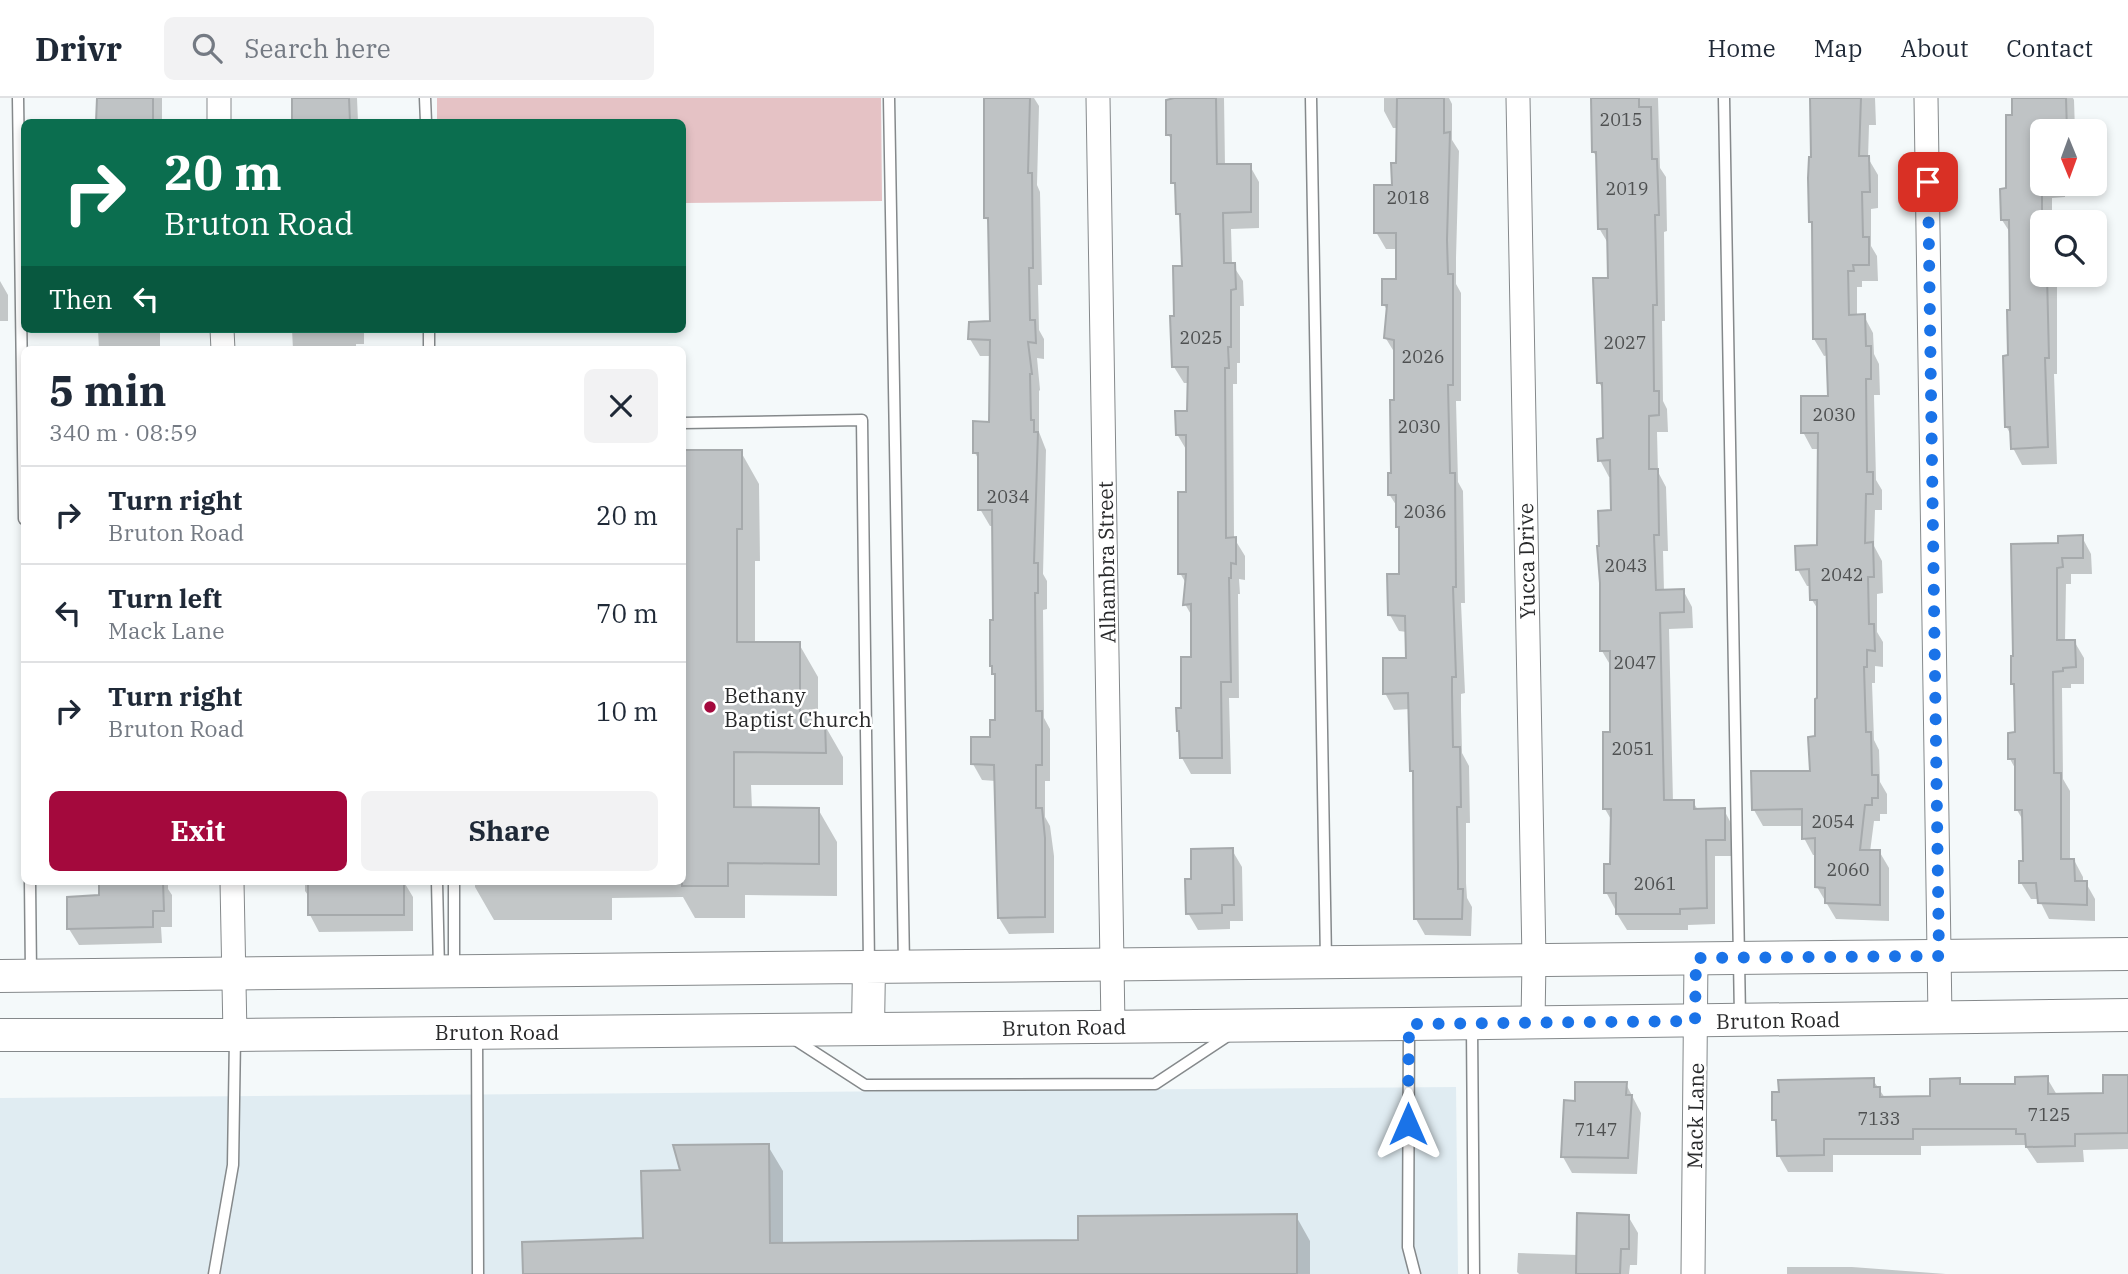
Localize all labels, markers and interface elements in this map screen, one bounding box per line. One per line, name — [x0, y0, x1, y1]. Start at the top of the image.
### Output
search box — [164, 17, 654, 80]
text: Drivr — [35, 27, 122, 70]
icon: search — [188, 29, 226, 67]
text: Search here — [244, 31, 391, 65]
text: Home — [1708, 32, 1776, 64]
text: Map — [1814, 32, 1862, 64]
text: About — [1900, 32, 1968, 64]
text: Contact — [2006, 32, 2093, 64]
house number: 2015 — [1599, 108, 1643, 131]
north arrow — [2030, 119, 2107, 196]
map controls — [2030, 119, 2107, 287]
text: 20 m — [164, 140, 282, 203]
icon: right — [49, 147, 140, 238]
pin — [1898, 152, 1958, 212]
icon: arrive — [1909, 163, 1947, 201]
house number: 2019 — [1605, 177, 1649, 200]
house number: 2018 — [1386, 186, 1430, 209]
text: Bruton Road — [164, 202, 354, 244]
button: search — [2030, 210, 2107, 287]
icon: left — [127, 280, 165, 318]
text: Then — [49, 282, 113, 316]
house number: 2025 — [1179, 326, 1223, 349]
house number: 2027 — [1603, 331, 1647, 354]
house number: 2026 — [1401, 345, 1445, 368]
text: 5 min — [49, 363, 167, 418]
button: close — [584, 369, 658, 443]
house number: 2030 — [1812, 403, 1856, 426]
house number: 2030 — [1397, 415, 1441, 438]
text: 340 m · 08:59 — [49, 417, 198, 447]
street label: Alhambra Street — [1091, 481, 1121, 643]
text: Turn right — [108, 483, 242, 517]
house number: 2034 — [986, 485, 1030, 508]
icon: right — [49, 496, 87, 534]
text: 20 m — [596, 498, 658, 532]
house number: 2036 — [1403, 500, 1447, 523]
street label: Yucca Drive — [1511, 503, 1541, 619]
text: Bruton Road — [108, 517, 244, 547]
house number: 2043 — [1604, 554, 1648, 577]
house number: 2042 — [1820, 563, 1864, 586]
text: Turn left — [108, 581, 222, 615]
icon: left — [49, 594, 87, 632]
text: 70 m — [596, 596, 658, 630]
text: Mack Lane — [108, 615, 225, 645]
house number: 2047 — [1613, 651, 1657, 674]
text: Turn right — [108, 679, 242, 713]
place label: Bethany Baptist Church — [724, 681, 872, 733]
icon: right — [49, 692, 87, 730]
text: 10 m — [596, 694, 658, 728]
marker: Bethany Baptist Church — [702, 699, 718, 715]
text: Bruton Road — [108, 713, 244, 743]
house number: 2051 — [1611, 737, 1655, 760]
button: Exit — [49, 791, 347, 871]
button: Share — [361, 791, 658, 871]
house number: 2054 — [1811, 810, 1855, 833]
house number: 2060 — [1826, 858, 1870, 881]
house number: 2061 — [1633, 872, 1677, 895]
street label: Bruton Road — [1716, 1005, 1841, 1035]
street label: Bruton Road — [1002, 1012, 1127, 1042]
street label: Bruton Road — [435, 1018, 559, 1046]
street label: Mack Lane — [1680, 1063, 1710, 1169]
position arrow — [1371, 1087, 1445, 1161]
house number: 7125 — [2027, 1103, 2071, 1126]
house number: 7133 — [1857, 1107, 1901, 1130]
house number: 7147 — [1574, 1118, 1618, 1141]

